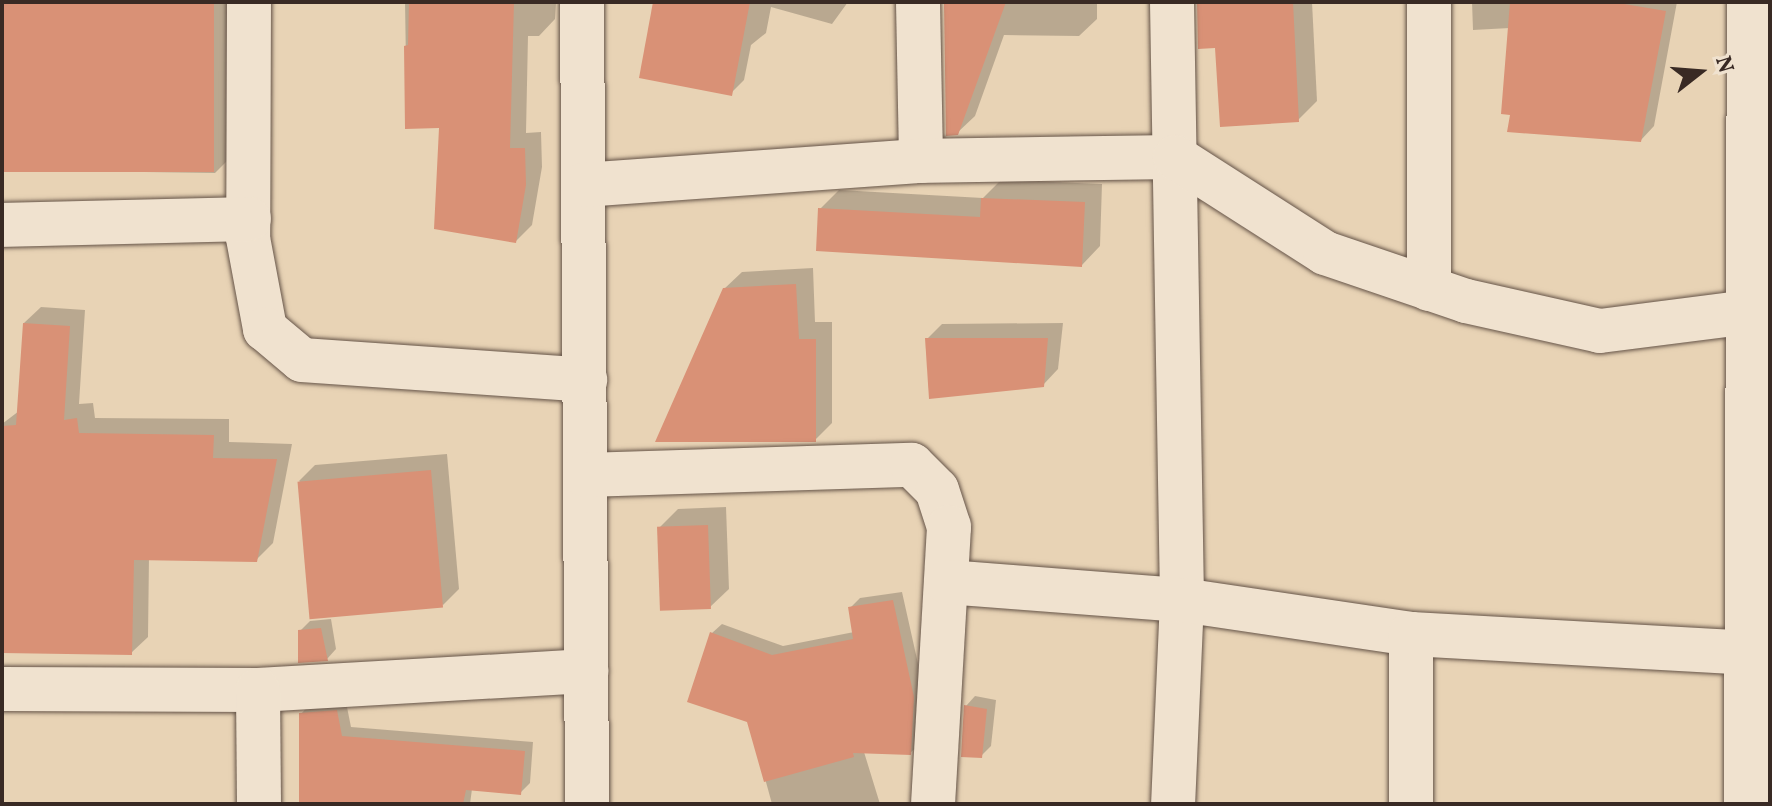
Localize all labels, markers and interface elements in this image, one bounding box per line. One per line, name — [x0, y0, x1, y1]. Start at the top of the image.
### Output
north arrow — [1660, 32, 1740, 112]
text: N — [1706, 53, 1741, 77]

